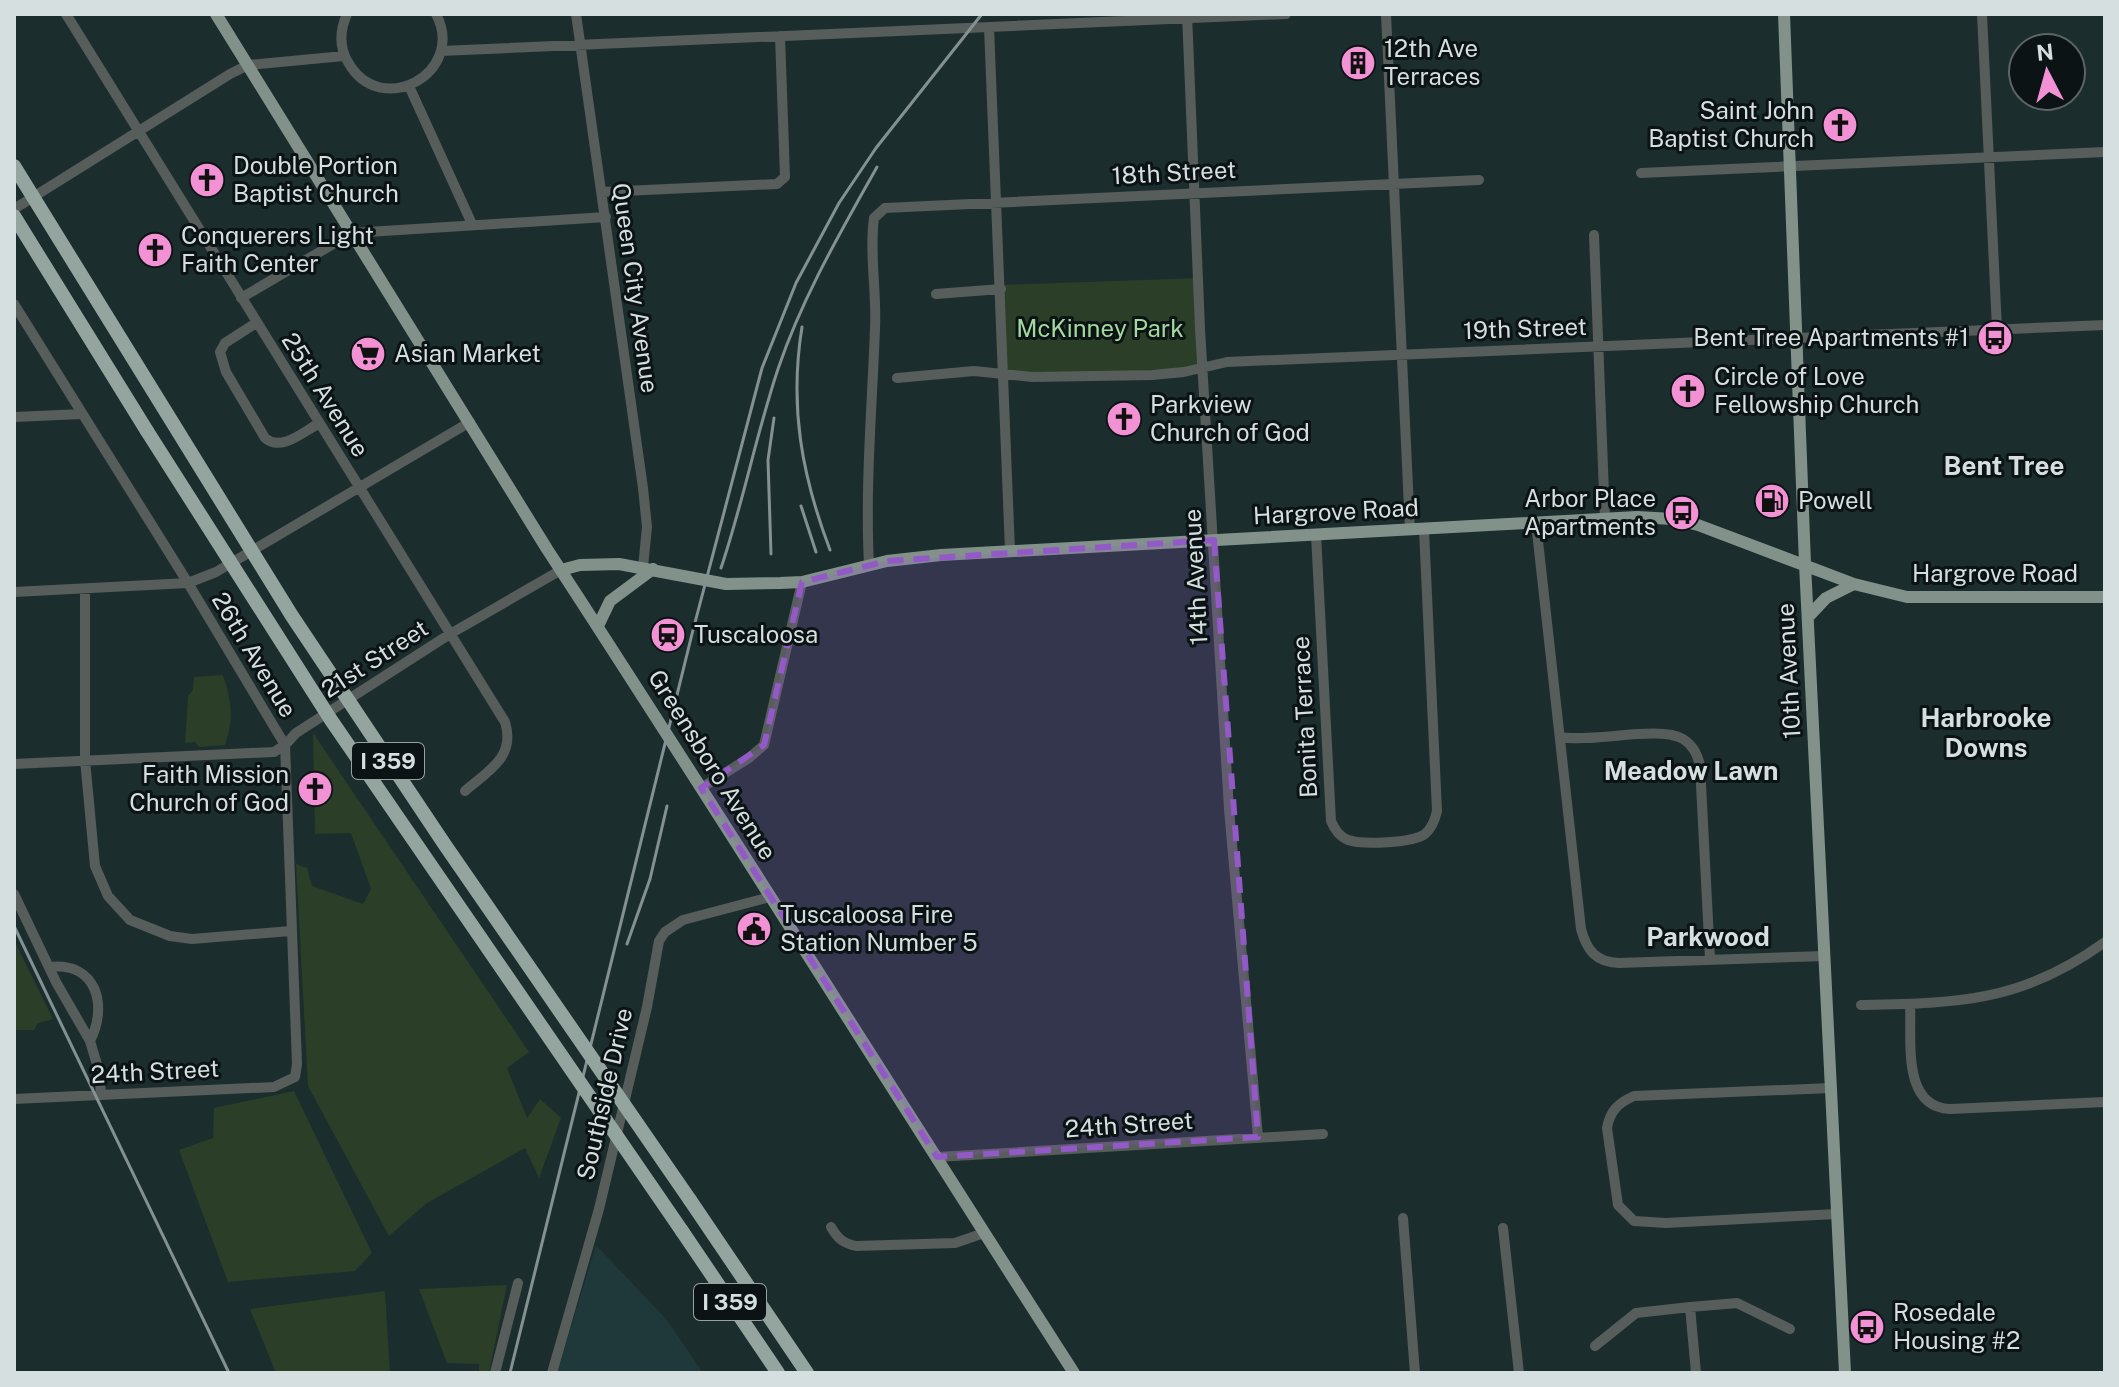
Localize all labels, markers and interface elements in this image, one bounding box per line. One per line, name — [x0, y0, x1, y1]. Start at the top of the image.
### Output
north arrow — [2007, 32, 2087, 112]
place label: 12th Ave Terraces — [1384, 34, 1480, 90]
text: N — [2035, 38, 2055, 66]
building icon: 12th Ave Terraces — [1339, 44, 1377, 82]
place label: Saint John Baptist Church — [1648, 96, 1814, 152]
church icon: Saint John Baptist Church — [1821, 106, 1859, 144]
place label: Double Portion Baptist Church — [233, 151, 399, 207]
street label: 18th Street — [1111, 155, 1237, 189]
church icon: Double Portion Baptist Church — [188, 161, 226, 199]
street label: Queen City Avenue — [607, 181, 665, 395]
place label: Conquerers Light Faith Center — [181, 221, 374, 277]
church icon: Conquerers Light Faith Center — [136, 231, 174, 269]
street label: 19th Street — [1463, 312, 1587, 344]
park label: McKinney Park — [1016, 314, 1184, 342]
bus stop icon: Bent Tree Apartments #1 — [1976, 319, 2014, 357]
place label: Bent Tree Apartments #1 — [1693, 323, 1969, 351]
street label: 25th Avenue — [277, 327, 375, 462]
supermarket icon: Asian Market — [349, 335, 387, 373]
place label: Asian Market — [394, 339, 541, 367]
place label: Circle of Love Fellowship Church — [1714, 362, 1919, 418]
church icon: Circle of Love Fellowship Church — [1669, 372, 1707, 410]
place label: Parkview Church of God — [1150, 390, 1310, 446]
church icon: Parkview Church of God — [1105, 400, 1143, 438]
district label: Bent Tree — [1944, 450, 2064, 481]
fuel station icon: Powell — [1753, 482, 1791, 520]
place label: Arbor Place Apartments — [1524, 484, 1656, 540]
place label: Powell — [1798, 486, 1873, 514]
street label: Hargrove Road — [1252, 493, 1420, 529]
bus stop icon: Arbor Place Apartments — [1663, 494, 1701, 532]
street label: 14th Avenue — [1177, 508, 1213, 646]
street label: Hargrove Road — [1912, 559, 2078, 587]
street label: 26th Avenue — [207, 587, 303, 722]
street label: 10th Avenue — [1770, 602, 1806, 740]
street label: 21st Street — [316, 613, 433, 703]
station icon: Tuscaloosa — [649, 616, 687, 654]
place label: Tuscaloosa — [694, 620, 818, 648]
street label: Bonita Terrace — [1286, 635, 1322, 799]
street label: Greensboro Avenue — [643, 664, 783, 865]
district label: Harbrooke Downs — [1920, 702, 2052, 763]
road number: I 359 — [352, 743, 424, 779]
district label: Meadow Lawn — [1604, 755, 1778, 786]
place label: Faith Mission Church of God — [129, 760, 289, 816]
church icon: Faith Mission Church of God — [296, 770, 334, 808]
place label: Tuscaloosa Fire Station Number 5 — [780, 900, 978, 956]
public building icon: Tuscaloosa Fire Station Number 5 — [735, 910, 773, 948]
district label: Parkwood — [1646, 921, 1770, 952]
street label: Southside Drive — [571, 1005, 637, 1183]
street label: 24th Street — [90, 1054, 220, 1088]
street label: 24th Street — [1064, 1106, 1194, 1142]
road number: I 359 — [694, 1284, 766, 1320]
place label: Rosedale Housing #2 — [1893, 1298, 2020, 1354]
bus stop icon: Rosedale Housing #2 — [1848, 1308, 1886, 1346]

